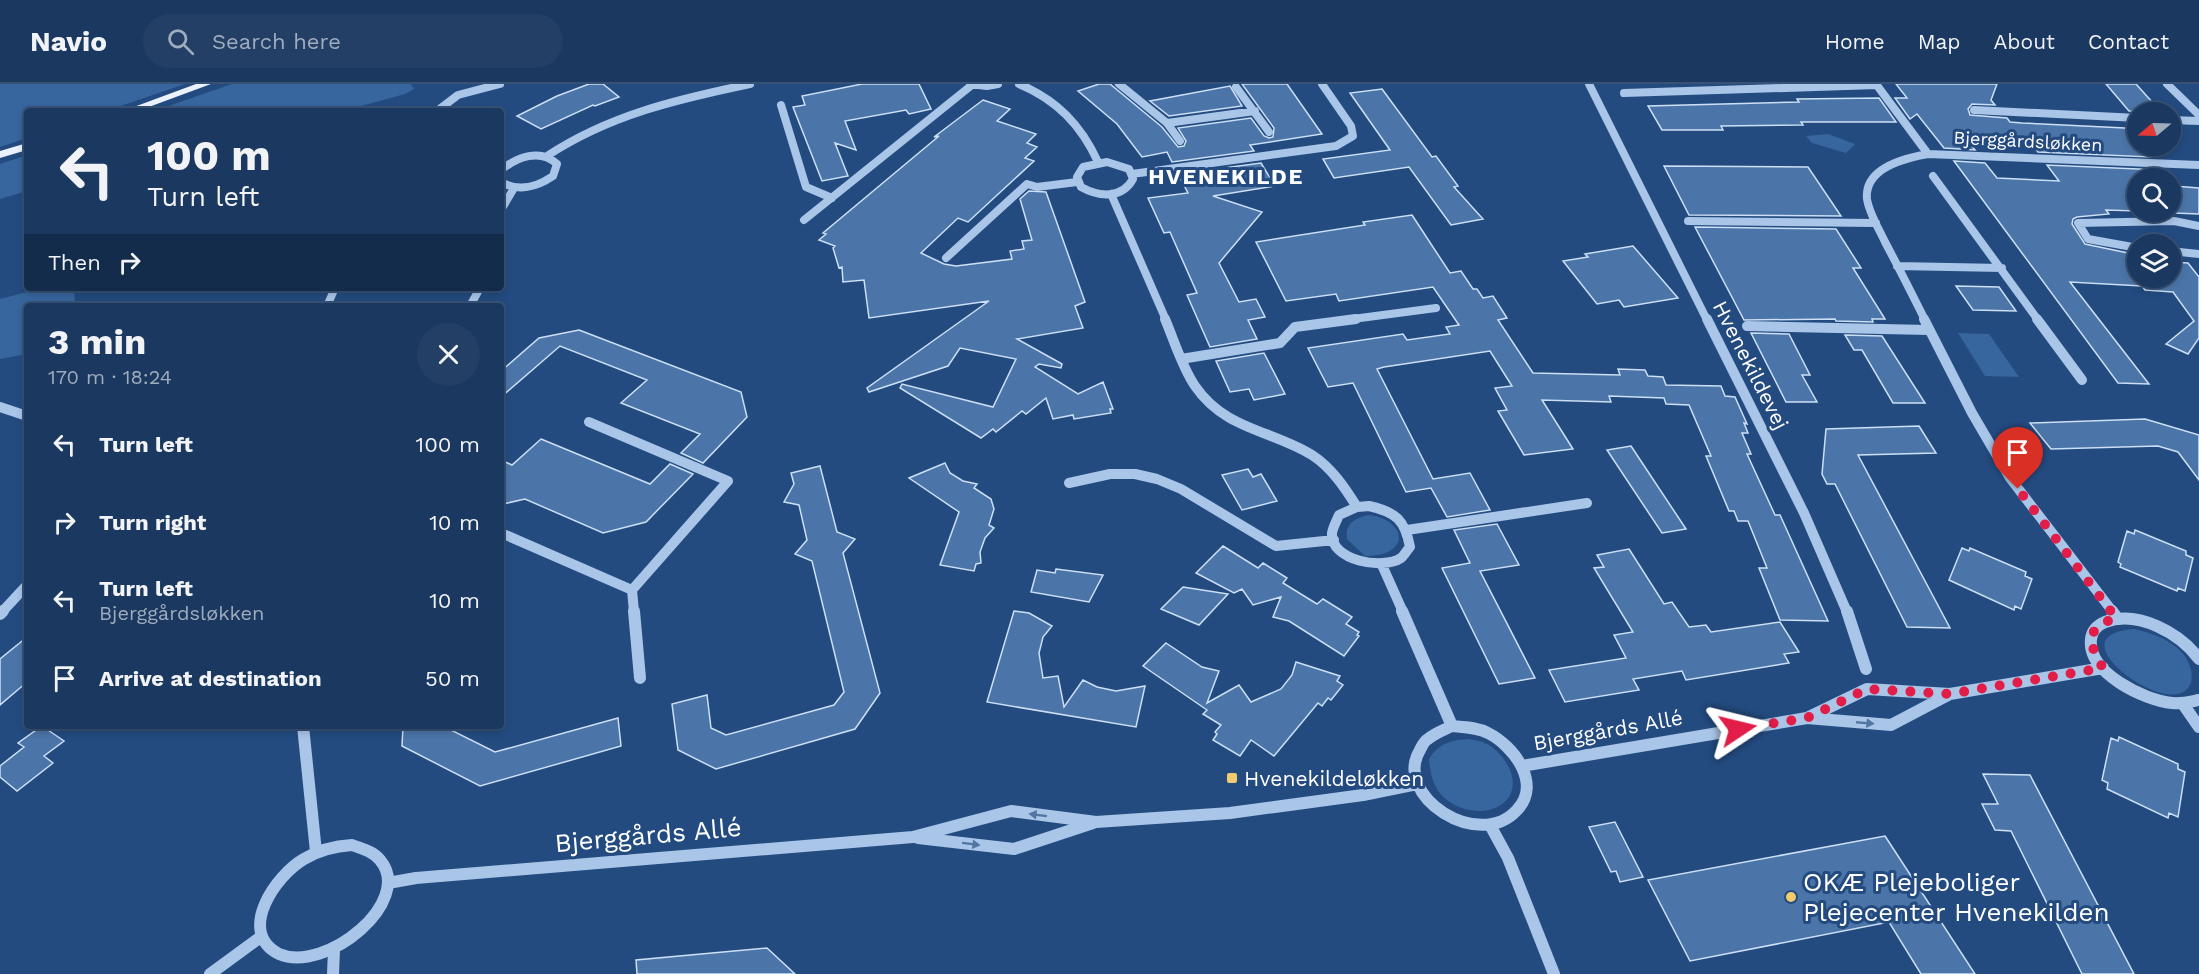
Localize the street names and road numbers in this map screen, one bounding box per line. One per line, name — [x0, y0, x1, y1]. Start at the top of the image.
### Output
street label: Bjerggårdsløkken — [1953, 127, 2103, 155]
street label: Hvenekildevej — [1708, 296, 1794, 434]
street label: Bjerggårds Allé — [1531, 705, 1685, 755]
street label: Bjerggårds Allé — [553, 812, 743, 858]

